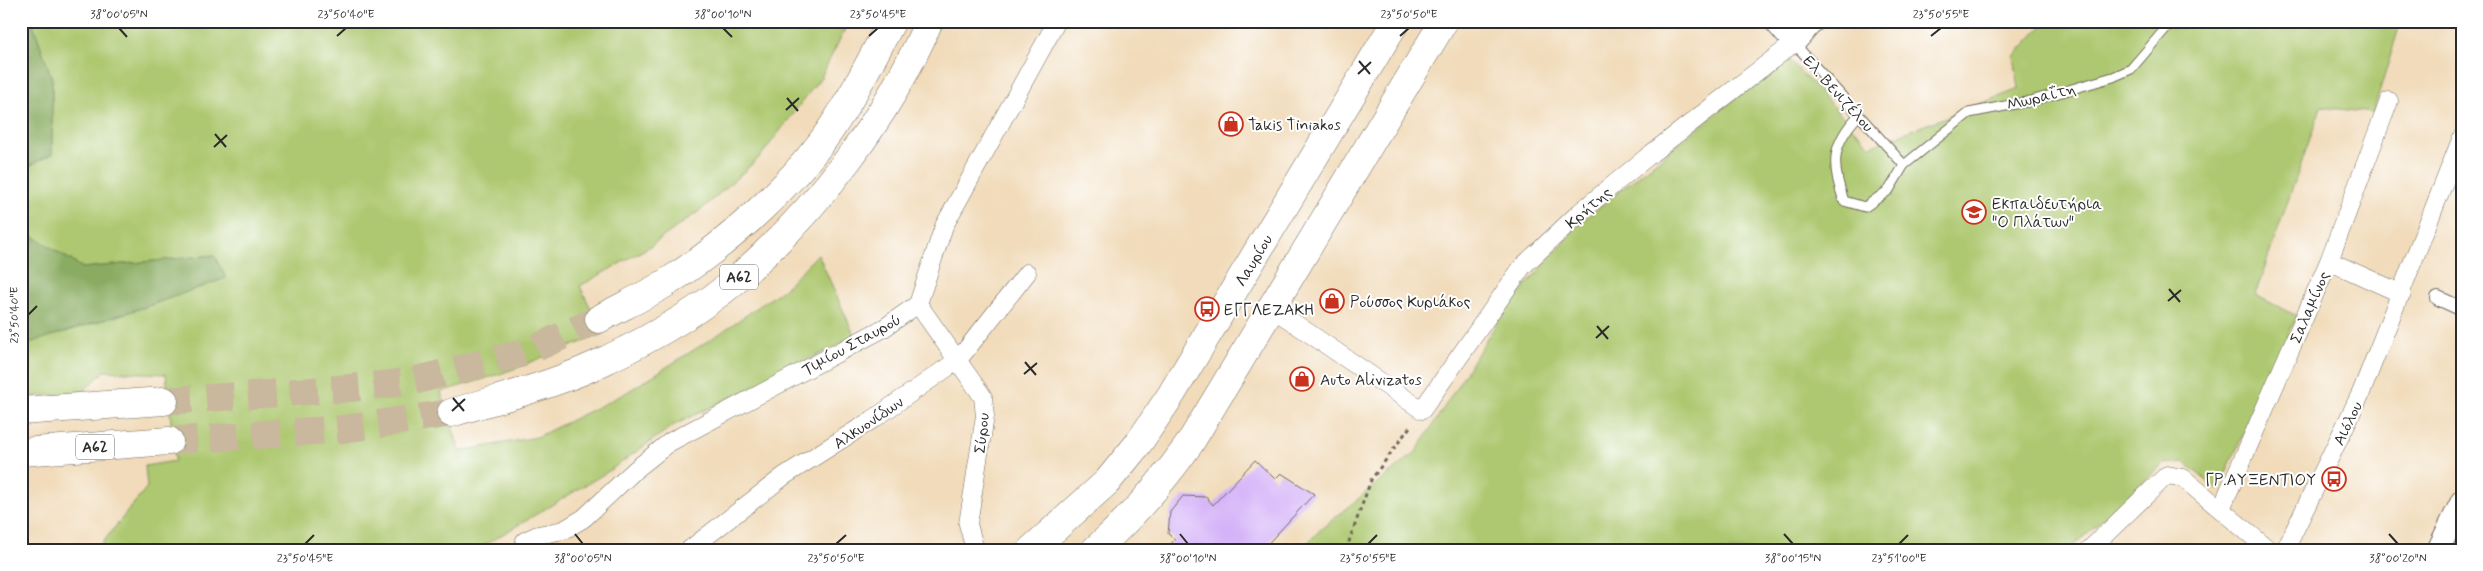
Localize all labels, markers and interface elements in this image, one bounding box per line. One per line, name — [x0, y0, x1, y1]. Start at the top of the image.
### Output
text: 38°00'05"N — [90, 7, 148, 23]
text: 23°50'40"E — [318, 7, 374, 23]
text: 38°00'10"N — [695, 7, 751, 23]
text: 23°50'45"E — [850, 7, 906, 23]
text: 23°50'50"E — [1380, 7, 1438, 23]
text: 23°50'55"E — [1913, 7, 1969, 23]
street label: Ελ. Βενιζέλου — [1798, 50, 1879, 137]
street label: Μωραΐτη — [2005, 79, 2078, 116]
shop icon: Takis Tiniakos — [1218, 111, 1244, 137]
place label: Takis Tiniakos — [1248, 115, 1341, 136]
street label: Κρήτης — [1561, 182, 1617, 234]
place label: Εκπαιδευτήρια "Ο Πλάτων" — [1992, 194, 2102, 233]
school or university icon: Εκπαιδευτήρια "Ο Πλάτων" — [1961, 199, 1987, 225]
street label: Λαυρίου — [1231, 231, 1278, 291]
road number: Α62 — [720, 264, 758, 290]
street label: Σαλαμίνος — [2286, 268, 2335, 347]
text: 23°50'40"E — [7, 287, 23, 343]
shop icon: Ρούσσος Κυριάκος — [1319, 288, 1345, 314]
place label: Ρούσσος Κυριάκος — [1350, 292, 1470, 313]
bus stop icon: ΕΓΓΛΕΖΑΚΗ — [1194, 296, 1220, 322]
place label: ΕΓΓΛΕΖΑΚΗ — [1224, 300, 1315, 321]
street label: Τιμίου Σταυρού — [799, 309, 905, 381]
shop icon: Auto Alivizatos — [1289, 366, 1315, 392]
place label: Auto Alivizatos — [1320, 370, 1422, 391]
street label: Αλκυονίδων — [830, 392, 908, 454]
street label: Αιόλου — [2329, 398, 2368, 449]
street label: Σύρου — [970, 412, 995, 455]
road number: Α62 — [76, 434, 114, 460]
bus stop icon: ΓΡ.ΑΥΞΕΝΤΙΟΥ — [2321, 466, 2347, 492]
place label: ΓΡ.ΑΥΞΕΝΤΙΟΥ — [2205, 470, 2316, 491]
text: 23°50'45"E — [277, 551, 333, 567]
text: 38°00'05"N — [554, 551, 612, 567]
text: 23°50'50"E — [807, 551, 865, 567]
text: 38°00'10"N — [1160, 551, 1216, 567]
text: 23°50'55"E — [1340, 551, 1396, 567]
text: 38°00'15"N — [1765, 551, 1821, 567]
text: 23°51'00"E — [1872, 551, 1926, 567]
text: 38°00'20"N — [2369, 551, 2427, 567]

